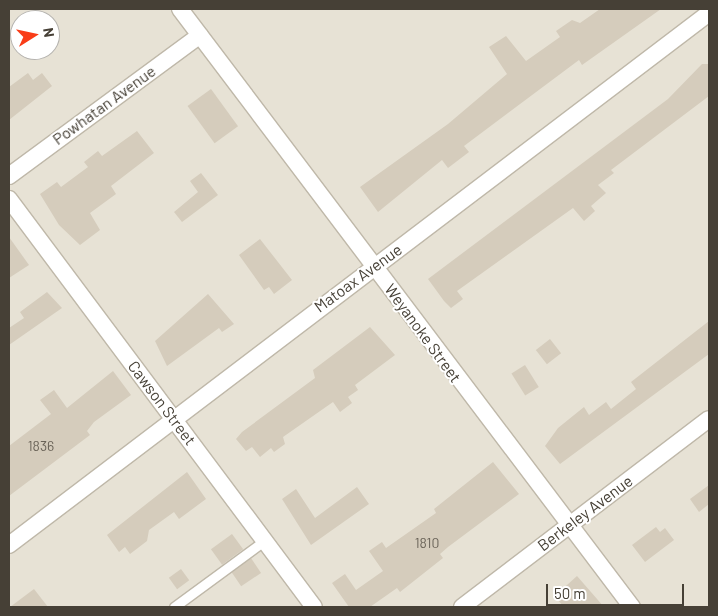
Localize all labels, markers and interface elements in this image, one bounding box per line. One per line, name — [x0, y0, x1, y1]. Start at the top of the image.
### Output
north arrow — [10, 10, 60, 60]
text: N — [40, 26, 58, 39]
street label: Powhatan Avenue — [49, 61, 159, 149]
street label: Matoax Avenue — [310, 240, 406, 316]
street label: Weyanoke Street — [381, 280, 465, 386]
street label: Cawson Street — [124, 357, 200, 449]
house number: 1836 — [28, 438, 54, 454]
street label: Berkeley Avenue — [534, 471, 636, 555]
house number: 1810 — [415, 535, 439, 551]
scale bar — [548, 574, 686, 606]
text: 50 m — [554, 584, 586, 602]

